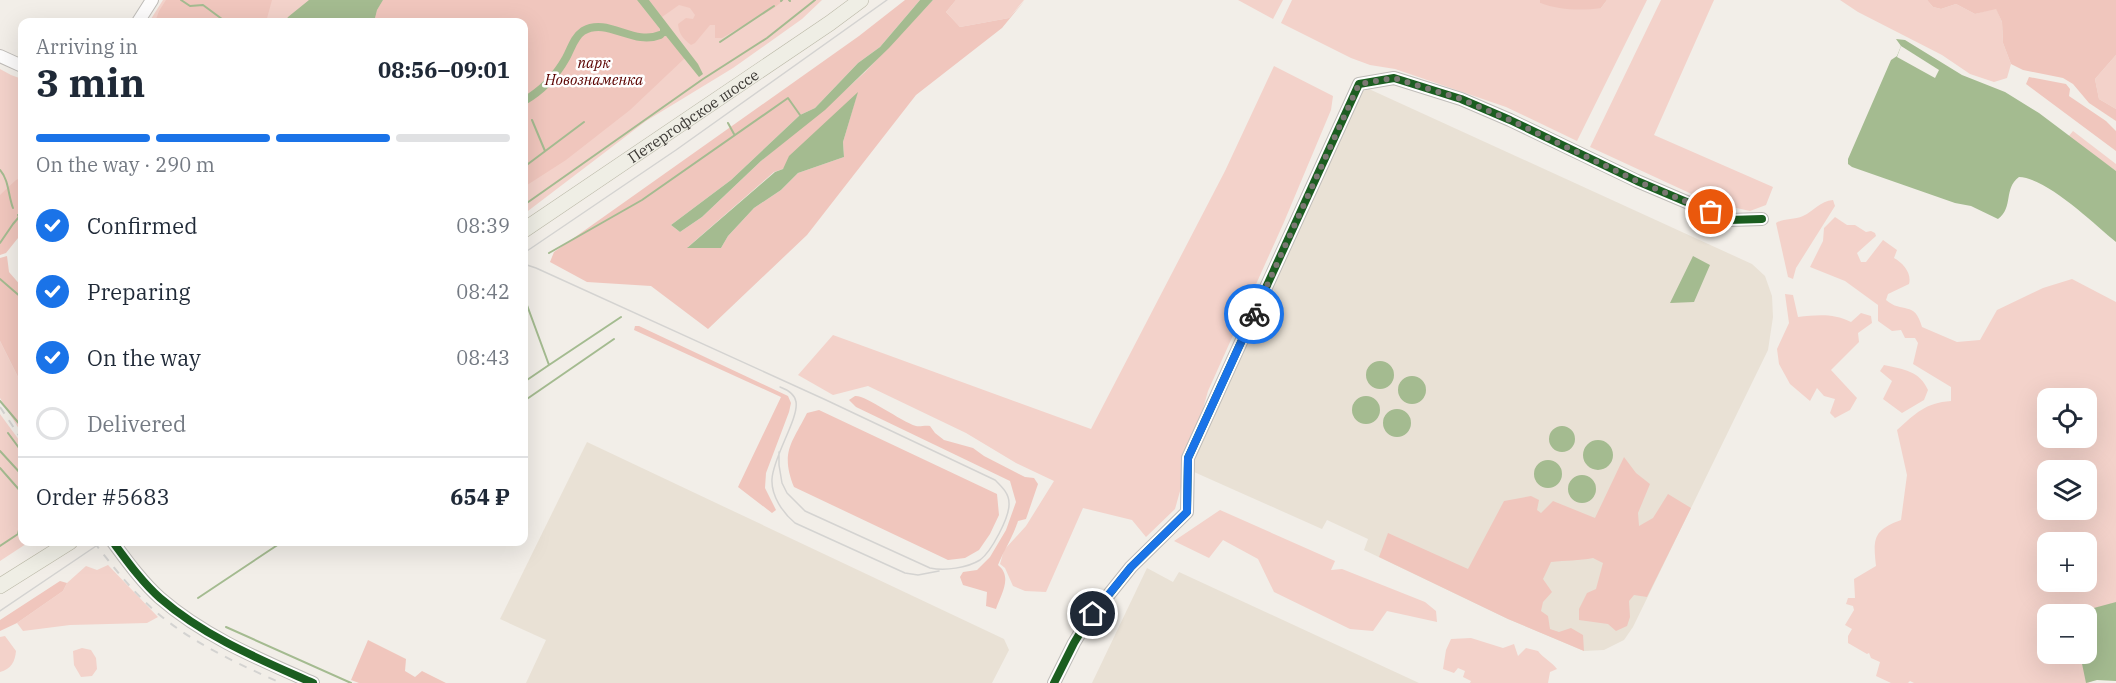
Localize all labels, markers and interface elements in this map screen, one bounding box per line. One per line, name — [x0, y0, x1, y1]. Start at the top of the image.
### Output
text: Arriving in — [36, 33, 138, 60]
park label: парк Новознаменка — [544, 53, 644, 89]
text: 08:56–09:01 — [378, 55, 510, 84]
text: 3 min — [36, 57, 145, 108]
street label: Петергофское шоссе — [624, 65, 762, 167]
text: On the way · 290 m — [36, 151, 215, 178]
pin — [1685, 186, 1736, 237]
icon: bag — [1694, 195, 1727, 228]
icon: check — [36, 209, 69, 242]
text: Confirmed — [87, 211, 198, 240]
text: 08:39 — [456, 212, 510, 239]
icon: check — [36, 275, 69, 308]
text: Preparing — [87, 277, 191, 306]
text: 08:42 — [456, 278, 510, 305]
courier — [1224, 284, 1284, 344]
icon: bike — [1238, 298, 1271, 331]
icon: check — [36, 341, 69, 374]
text: On the way — [87, 343, 201, 372]
text: 08:43 — [456, 344, 510, 371]
map controls — [2037, 388, 2097, 664]
button: locate — [2037, 388, 2097, 448]
text: Delivered — [87, 409, 186, 438]
button: layers — [2037, 460, 2097, 520]
text: Order #5683 — [36, 482, 170, 511]
text: 654 ₽ — [450, 482, 510, 511]
button: + — [2037, 532, 2097, 592]
pin — [1067, 588, 1118, 639]
icon: home — [1076, 597, 1109, 630]
button: − — [2037, 604, 2097, 664]

